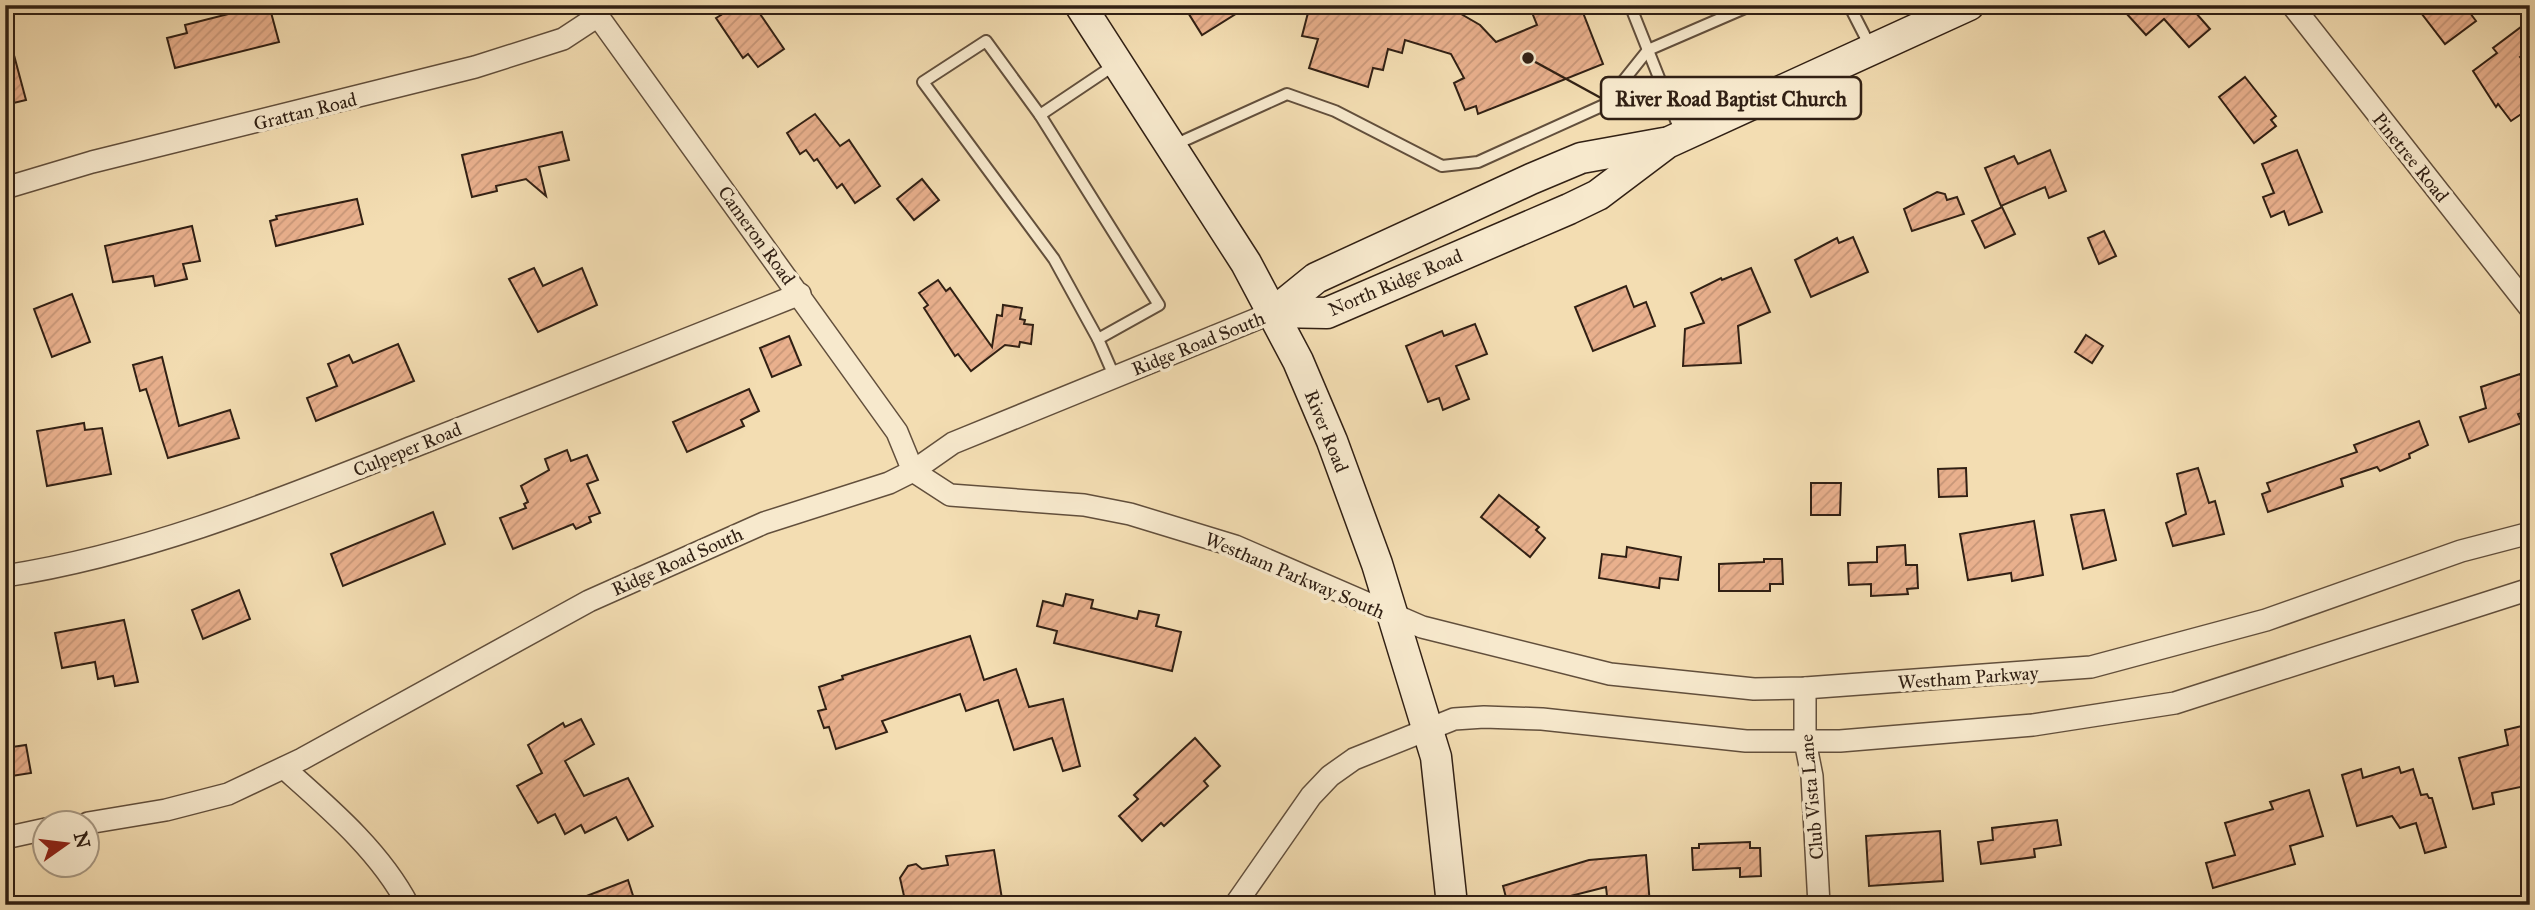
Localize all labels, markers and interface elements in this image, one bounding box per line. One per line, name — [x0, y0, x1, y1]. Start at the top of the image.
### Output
callout: River Road Baptist Church — [1601, 77, 1861, 119]
text: River Road Baptist Church — [1615, 86, 1847, 112]
street label: Grattan Road — [251, 87, 359, 135]
street label: Pinetree Road — [2368, 108, 2454, 207]
street label: Cameron Road — [713, 181, 800, 290]
street label: North Ridge Road — [1325, 244, 1466, 322]
street label: Ridge Road South — [1128, 306, 1269, 382]
street label: River Road — [1300, 387, 1354, 476]
street label: Culpeper Road — [350, 417, 465, 482]
street label: Ridge Road South — [608, 522, 747, 602]
street label: Westham Parkway South — [1201, 527, 1389, 624]
street label: Westham Parkway — [1897, 661, 2040, 694]
street label: Club Vista Lane — [1795, 733, 1828, 861]
north arrow — [32, 808, 102, 878]
text: N — [69, 829, 95, 851]

